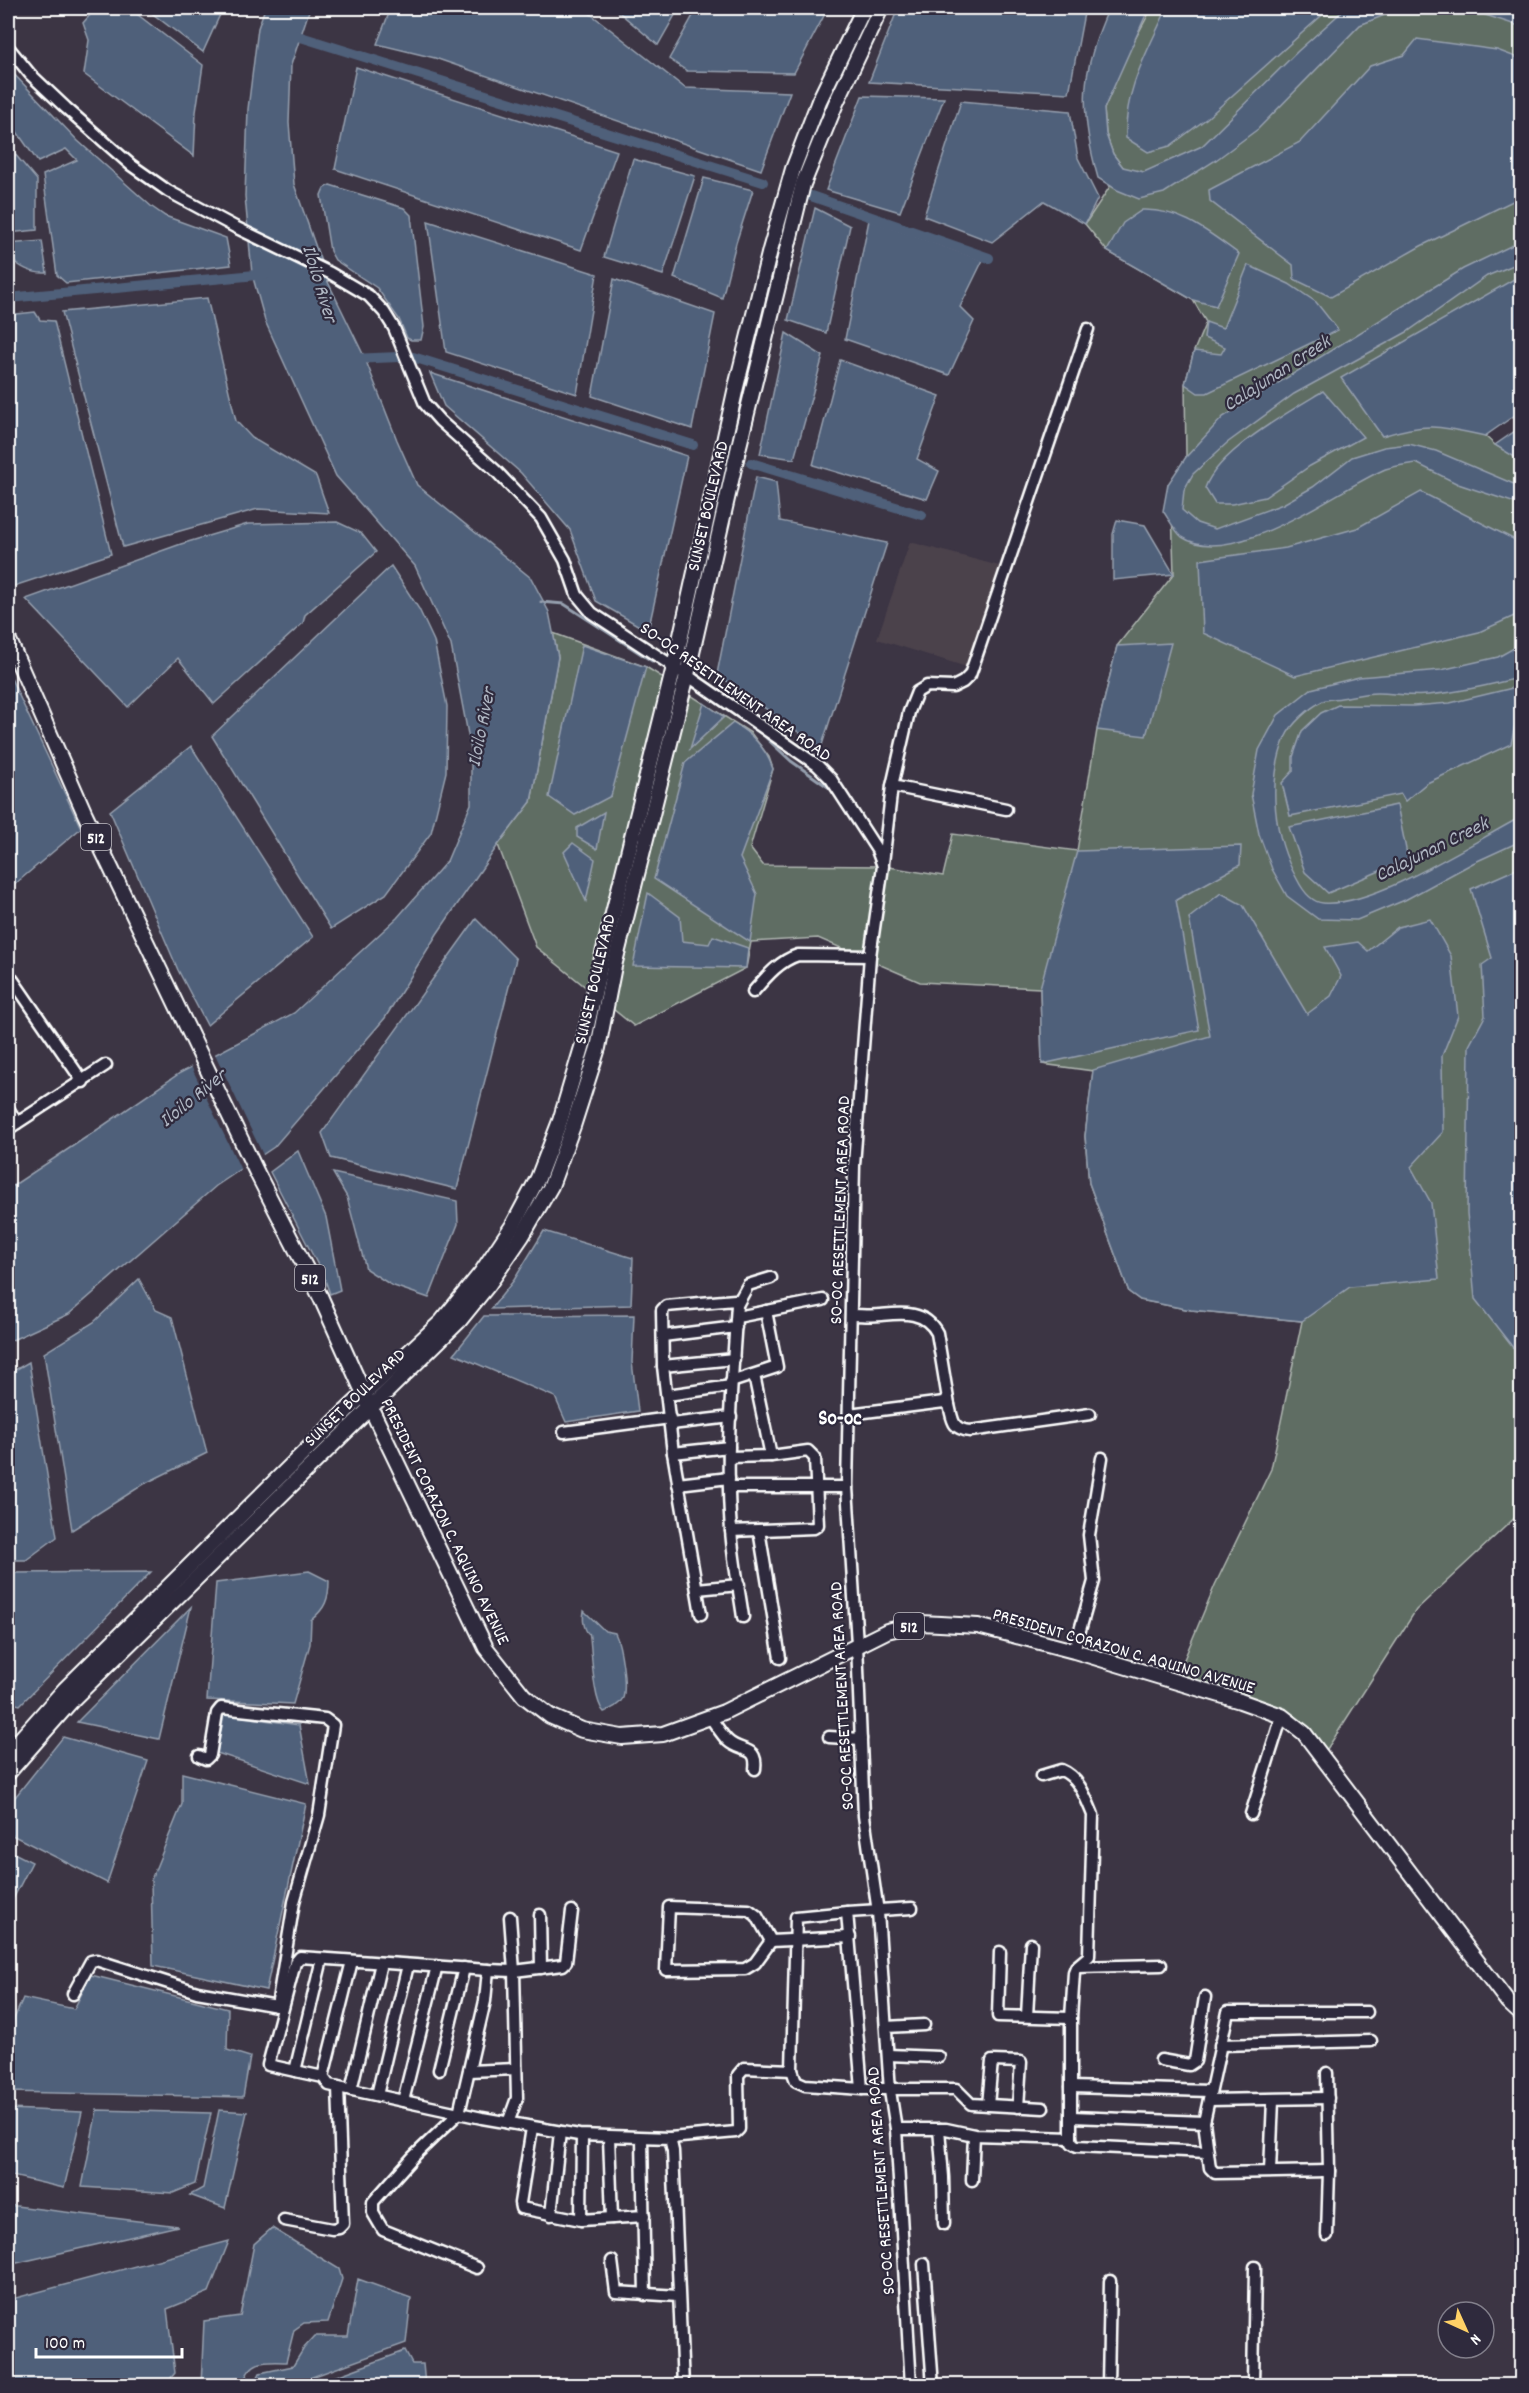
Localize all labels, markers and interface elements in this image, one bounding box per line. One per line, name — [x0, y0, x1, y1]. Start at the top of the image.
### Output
water label: Iloilo River — [293, 242, 344, 329]
water label: Calajunan Creek — [1219, 328, 1338, 420]
street label: SUNSET BOULEVARD — [682, 439, 737, 574]
street label: SO-OC RESETTLEMENT AREA ROAD — [634, 617, 835, 769]
water label: Iloilo River — [462, 683, 505, 769]
water label: Calajunan Creek — [1371, 810, 1495, 890]
road number: 512 — [81, 824, 111, 850]
street label: SUNSET BOULEVARD — [569, 912, 624, 1047]
water label: Iloilo River — [154, 1062, 236, 1135]
street label: SO-OC RESETTLEMENT AREA ROAD — [825, 1095, 858, 1325]
road number: 512 — [295, 1265, 325, 1291]
street label: SUNSET BOULEVARD — [299, 1344, 412, 1454]
street label: PRESIDENT CORAZON C. AQUINO AVENUE — [373, 1394, 515, 1650]
district label: So-oc — [818, 1405, 862, 1435]
street label: SO-OC RESETTLEMENT AREA ROAD — [825, 1581, 862, 1811]
street label: PRESIDENT CORAZON C. AQUINO AVENUE — [989, 1603, 1257, 1702]
road number: 512 — [894, 1613, 924, 1639]
street label: SO-OC RESETTLEMENT AREA ROAD — [862, 2066, 903, 2296]
north arrow — [1436, 2300, 1496, 2360]
scale bar — [36, 2321, 182, 2359]
text: N — [1464, 2328, 1486, 2350]
text: 100 m — [45, 2332, 85, 2357]

